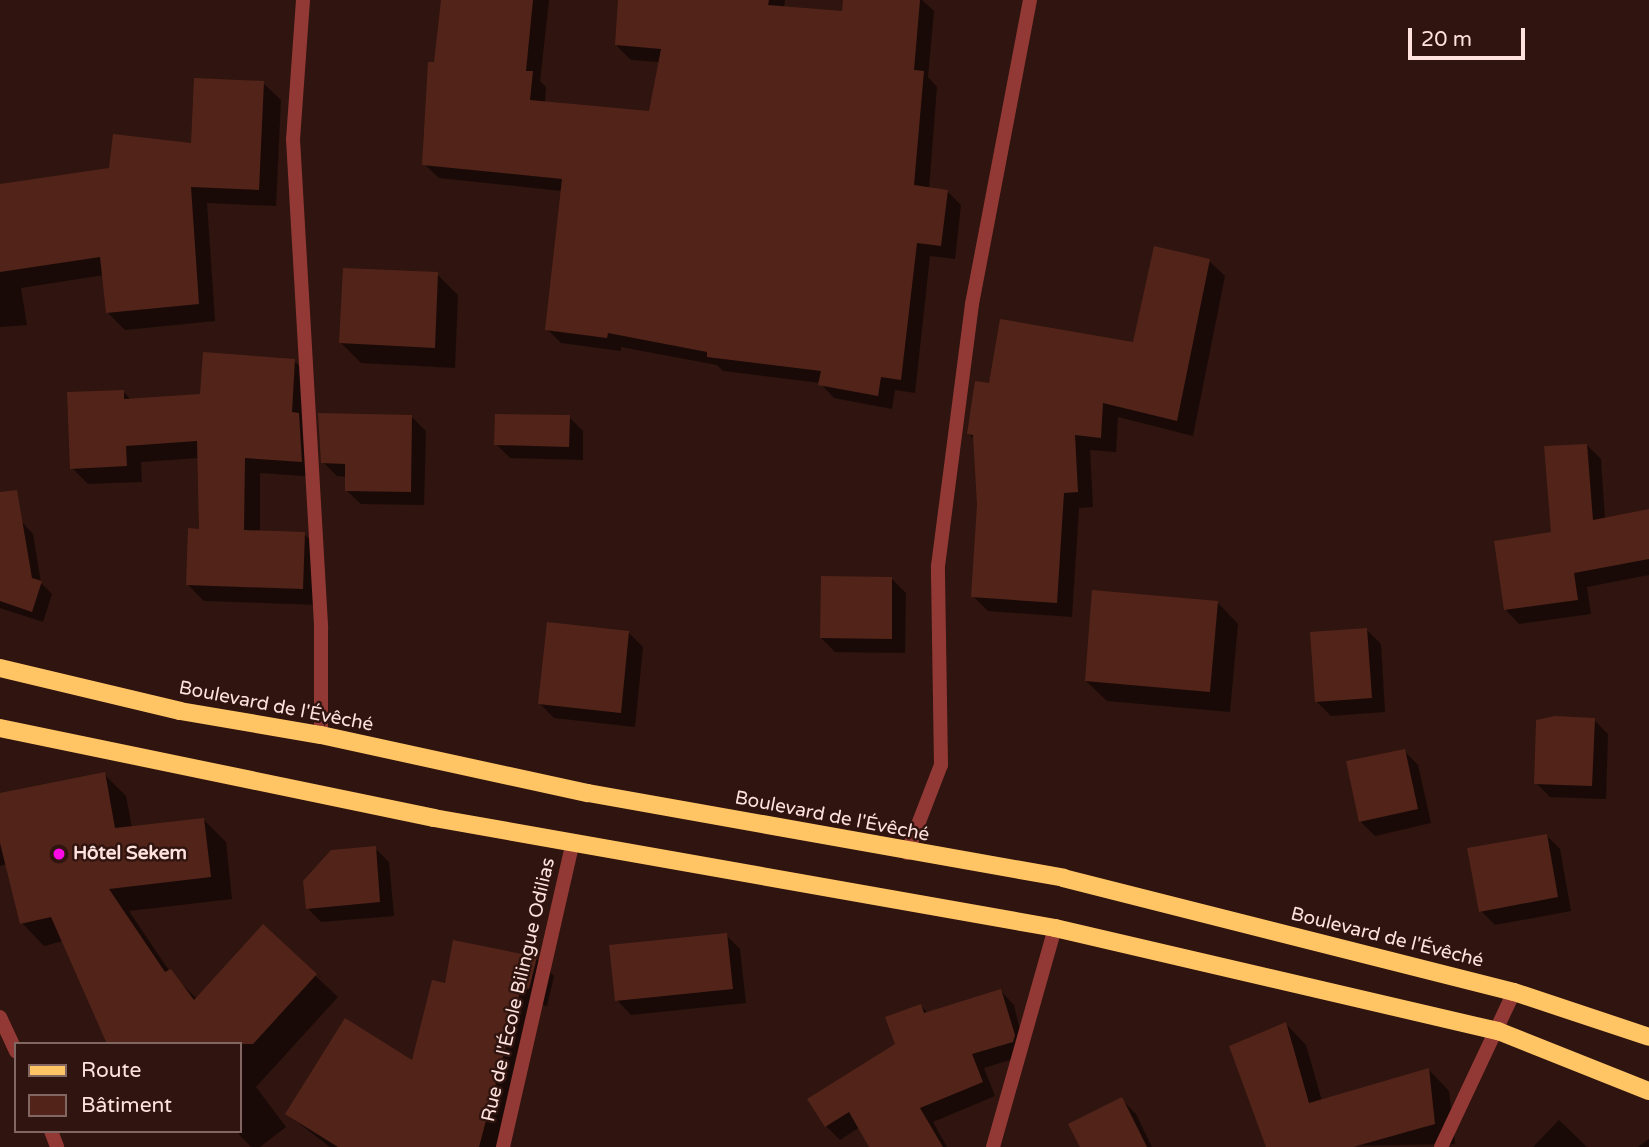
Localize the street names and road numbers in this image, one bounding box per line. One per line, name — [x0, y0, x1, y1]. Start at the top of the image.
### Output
street label: Boulevard de l'Évêché — [177, 677, 375, 737]
street label: Boulevard de l'Évêché — [733, 787, 931, 847]
street label: Rue de l'École Bilingue Odilias — [477, 856, 561, 1124]
street label: Boulevard de l'Évêché — [1288, 903, 1486, 973]

